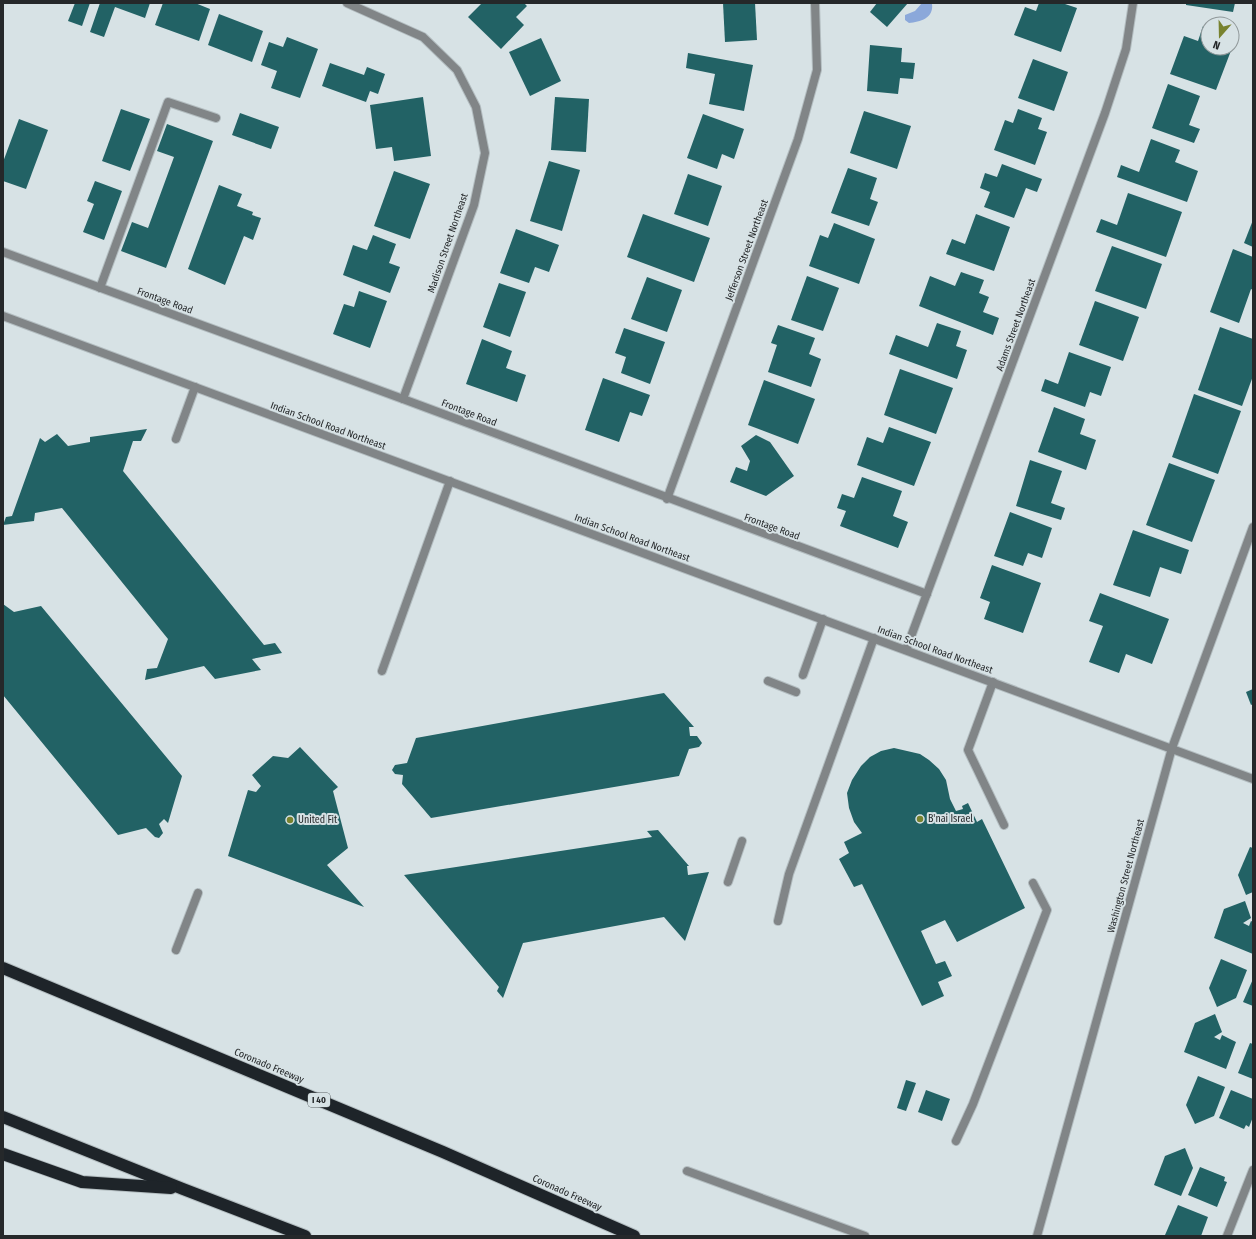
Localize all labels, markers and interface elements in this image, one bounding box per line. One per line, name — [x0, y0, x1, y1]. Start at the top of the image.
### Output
north arrow — [1200, 16, 1240, 56]
text: N — [1211, 38, 1222, 52]
street label: Madison Street Northeast — [425, 191, 471, 294]
street label: Jefferson Street Northeast — [723, 197, 771, 302]
street label: Adams Street Northeast — [994, 277, 1039, 373]
street label: Frontage Road — [136, 285, 194, 317]
street label: Frontage Road — [440, 397, 498, 429]
street label: Indian School Road Northeast — [269, 400, 388, 453]
street label: Frontage Road — [743, 511, 801, 543]
street label: Indian School Road Northeast — [573, 512, 692, 565]
street label: Indian School Road Northeast — [876, 624, 995, 677]
place label: B'nai Israel — [928, 813, 973, 825]
place label: United Fit — [298, 814, 338, 826]
marker: B'nai Israel — [915, 814, 925, 824]
marker: United Fit — [285, 815, 295, 825]
street label: Washington Street Northeast — [1105, 817, 1147, 934]
street label: Coronado Freeway — [232, 1046, 306, 1086]
road number: I 40 — [308, 1093, 330, 1107]
street label: Coronado Freeway — [531, 1172, 604, 1214]

